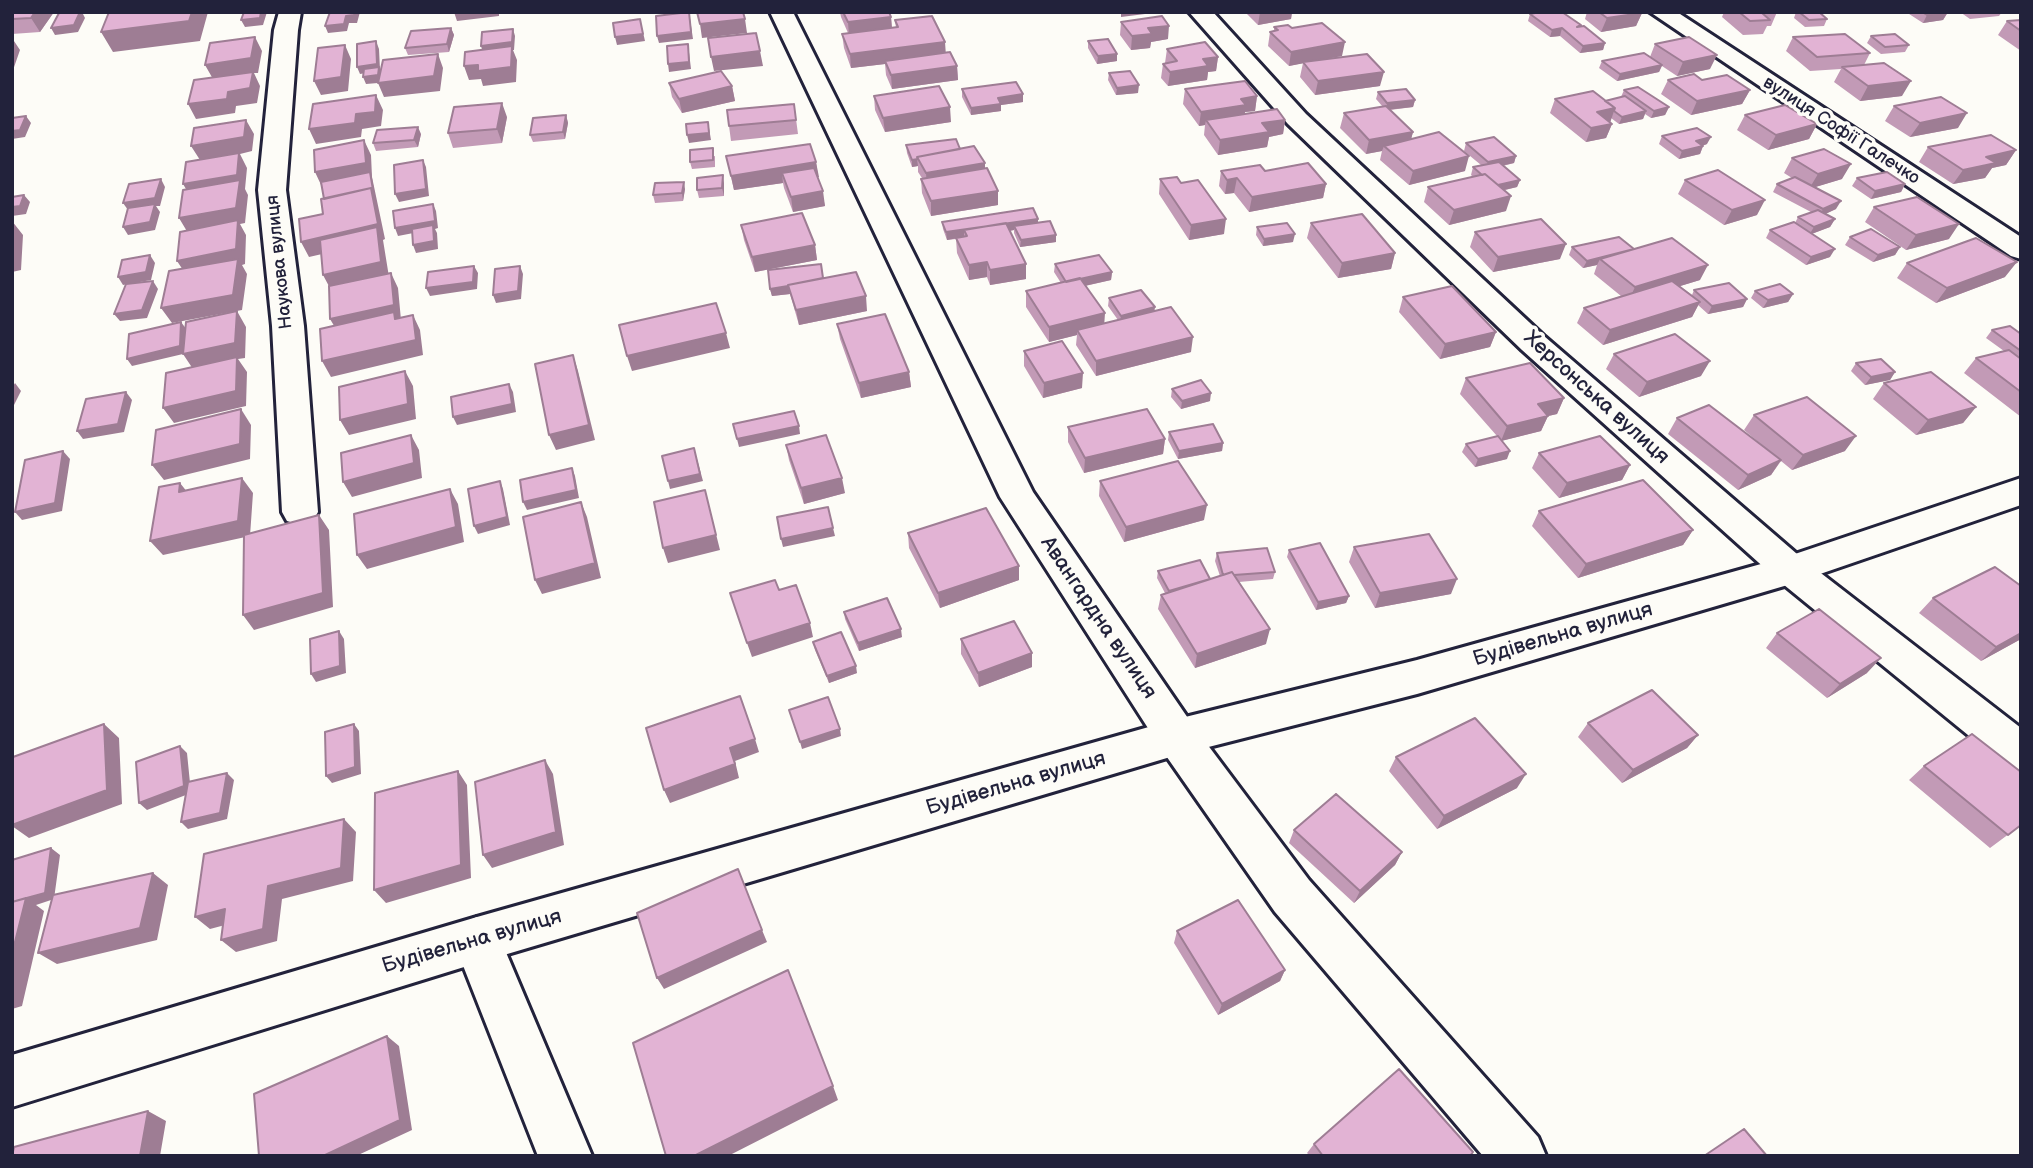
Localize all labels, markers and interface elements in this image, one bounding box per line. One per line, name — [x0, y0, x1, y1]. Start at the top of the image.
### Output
street label: вулиця Софії Галечко — [1759, 72, 1923, 190]
street label: Наукова вулиця — [262, 194, 298, 330]
street label: Херсонська вулиця — [1518, 326, 1674, 470]
street label: Авангардна вулиця — [1034, 532, 1162, 704]
street label: Будівельна вулиця — [1470, 597, 1656, 673]
street label: Будівельна вулиця — [923, 746, 1109, 822]
street label: Будівельна вулиця — [379, 904, 565, 980]

